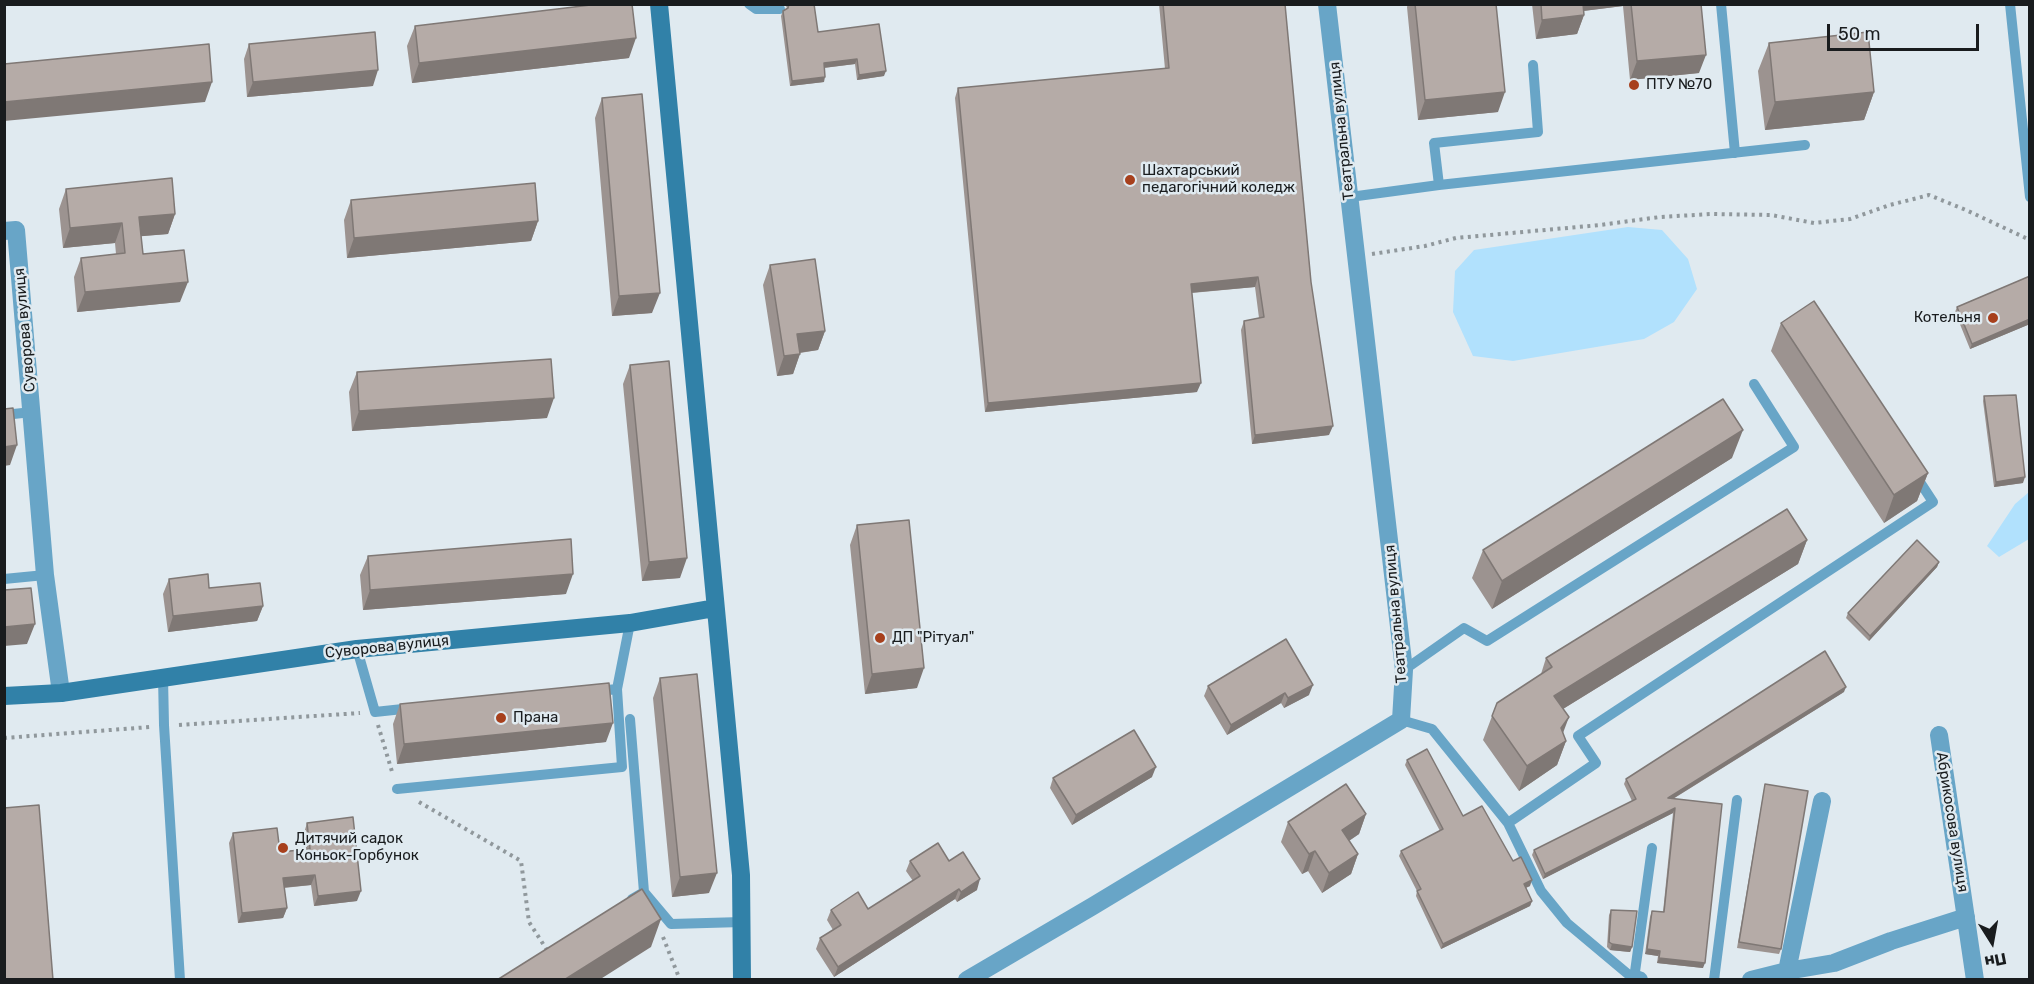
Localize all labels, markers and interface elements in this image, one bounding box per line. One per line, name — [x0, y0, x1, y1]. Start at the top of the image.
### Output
scale bar — [1830, 12, 1982, 50]
text: 50 m — [1838, 23, 1881, 45]
street label: Театральна вулиця — [1326, 61, 1358, 201]
place label: ПТУ №70 — [1646, 76, 1712, 94]
marker: ПТУ №70 — [1627, 78, 1641, 92]
place label: Шахтарський педагогічний коледж — [1142, 162, 1295, 197]
marker: Шахтарський педагогічний коледж — [1123, 173, 1137, 187]
street label: Суворова вулиця — [11, 267, 39, 393]
place label: Котельня — [1914, 309, 1981, 327]
marker: Котельня — [1986, 311, 2000, 325]
street label: Театральна вулиця — [1381, 544, 1411, 684]
place label: ДП "Рітуал" — [892, 629, 974, 647]
marker: ДП "Рітуал" — [873, 631, 887, 645]
street label: Суворова вулиця — [324, 632, 450, 662]
place label: Прана — [513, 709, 558, 727]
marker: Прана — [494, 711, 508, 725]
street label: Абрикосова вулиця — [1932, 751, 1972, 893]
place label: Дитячий садок Коньок-Горбунок — [295, 830, 419, 865]
marker: Дитячий садок Коньок-Горбунок — [276, 841, 290, 855]
north arrow — [1962, 912, 2022, 972]
text: Пн — [1983, 949, 2008, 972]

